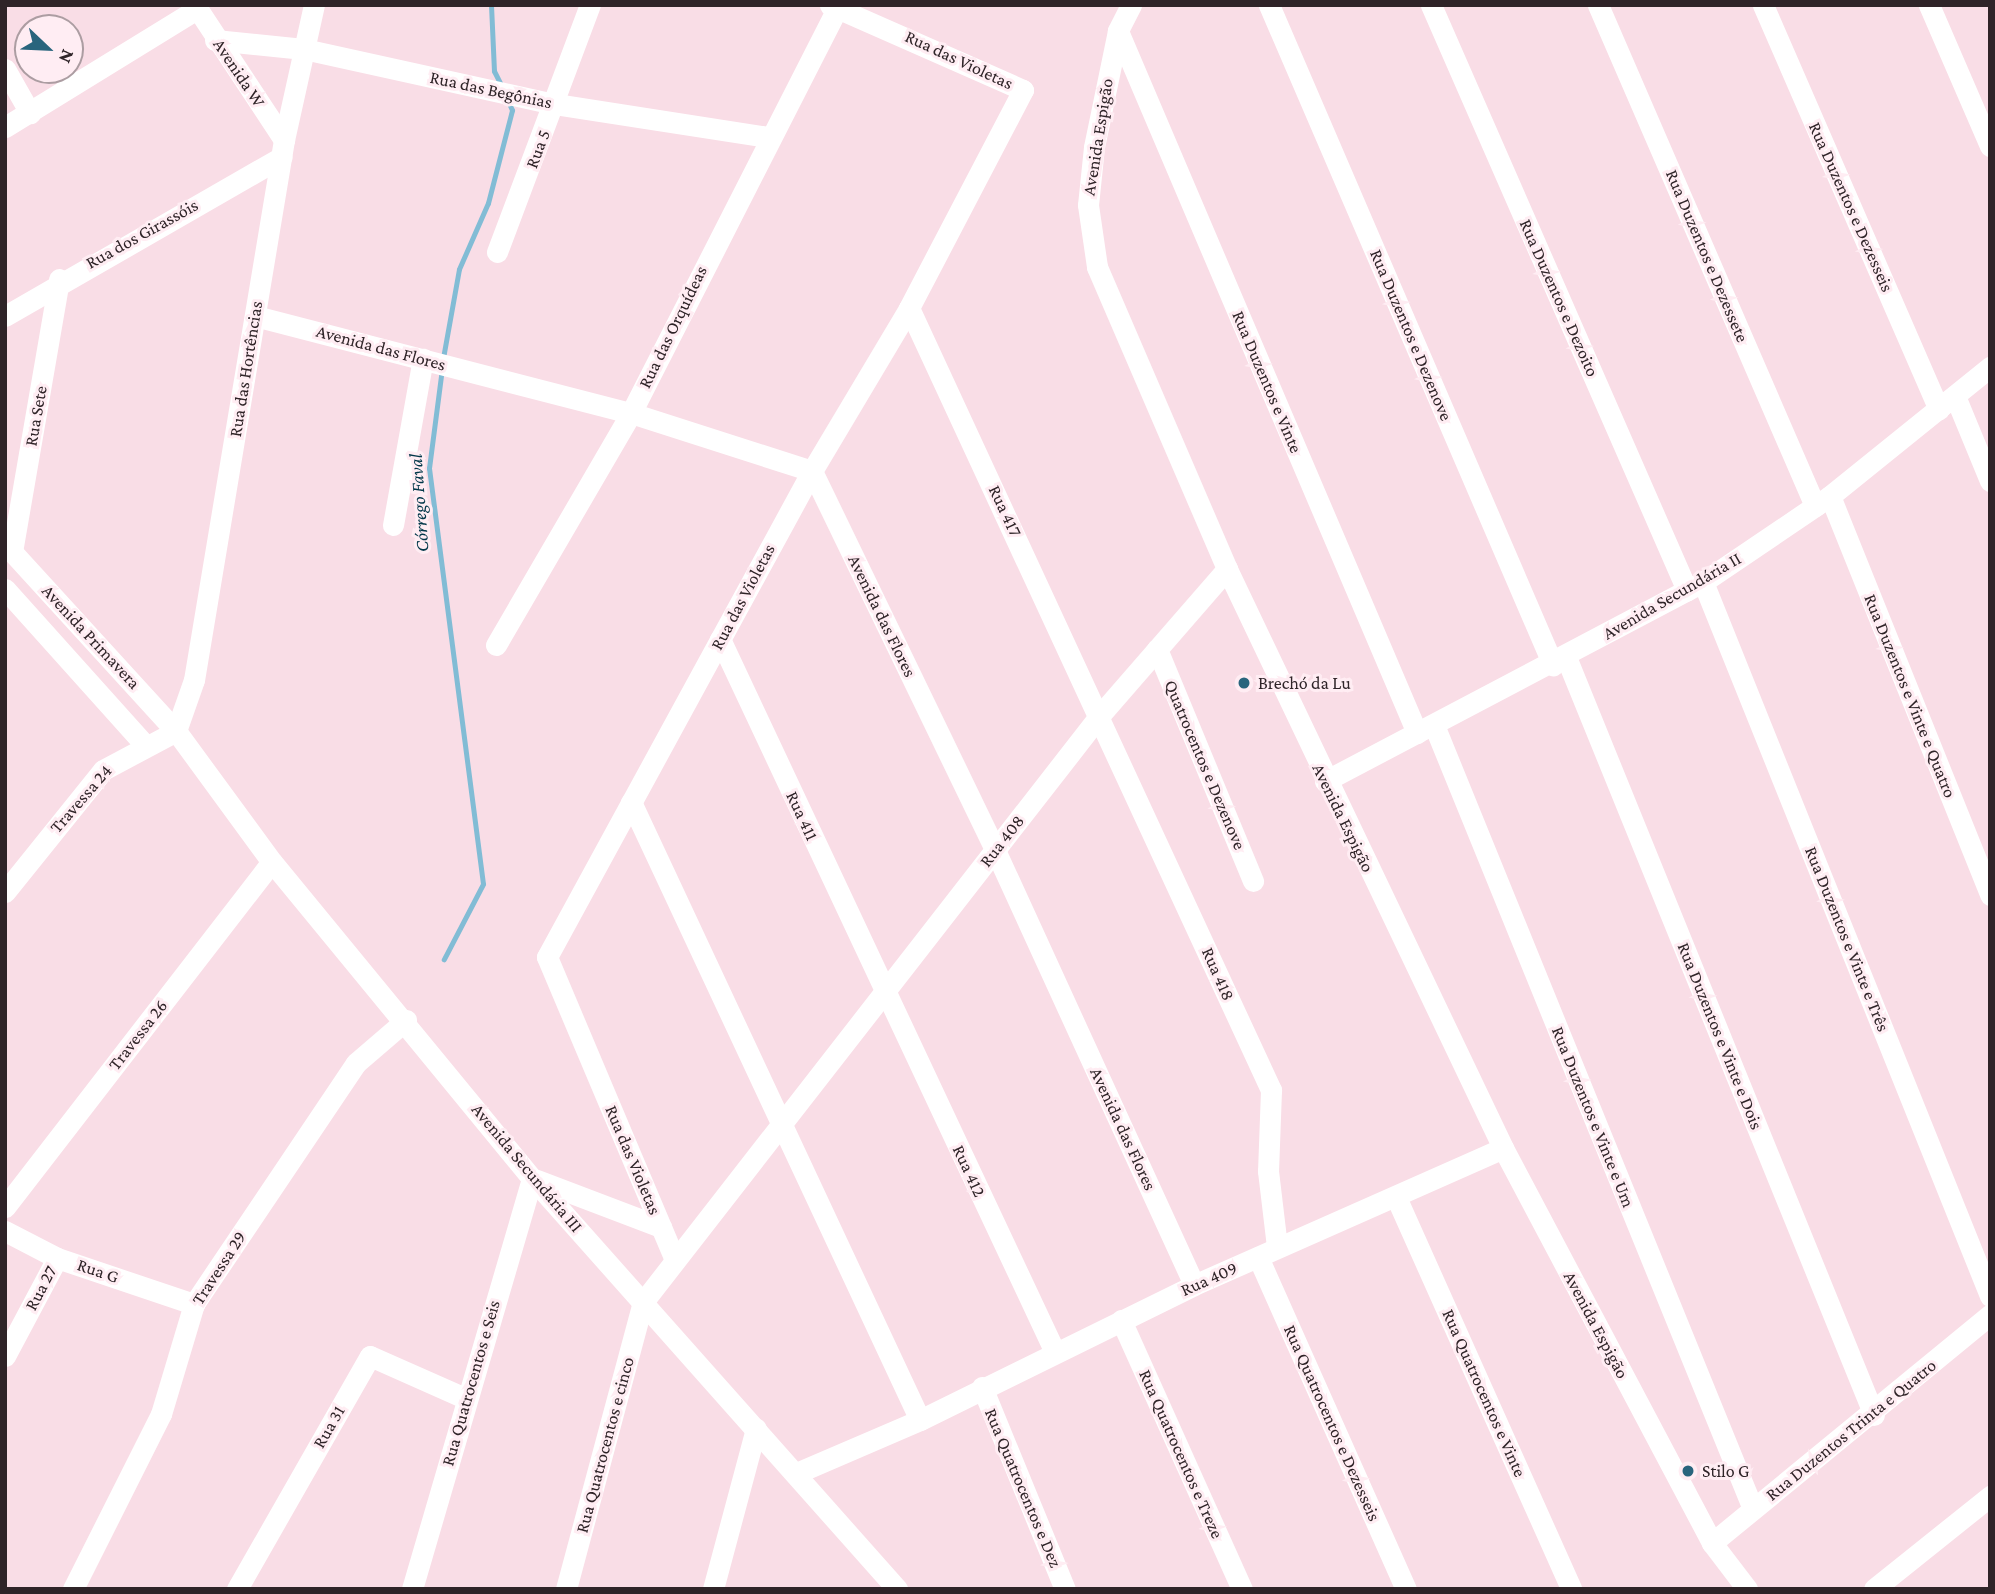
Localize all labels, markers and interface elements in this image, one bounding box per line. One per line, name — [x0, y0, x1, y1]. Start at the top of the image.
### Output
north arrow — [14, 14, 84, 84]
street label: Rua das Violetas — [902, 26, 1016, 94]
street label: Avenida W — [208, 35, 270, 111]
text: N — [55, 47, 79, 67]
street label: Rua das Begônias — [428, 67, 554, 113]
street label: Avenida Espigão — [1078, 77, 1118, 197]
street label: Rua Duzentos e Dezesseis — [1804, 119, 1898, 295]
street label: Rua 5 — [521, 127, 555, 171]
street label: Rua Duzentos e Dezessete — [1661, 166, 1753, 346]
street label: Rua dos Girassóis — [82, 194, 202, 274]
street label: Rua Duzentos e Dezoito — [1515, 216, 1603, 380]
street label: Rua Duzentos e Dezenove — [1365, 246, 1457, 424]
street label: Rua das Orquídeas — [634, 262, 712, 392]
street label: Rua das Hortências — [225, 299, 267, 439]
street label: Rua Duzentos e Vinte — [1227, 308, 1307, 456]
street label: Avenida das Flores — [314, 320, 448, 376]
street label: Rua Sete — [20, 384, 52, 448]
water label: Córrego Faval — [404, 453, 434, 553]
street label: Rua 417 — [984, 482, 1026, 540]
street label: Rua das Violetas — [706, 540, 780, 654]
street label: Avenida Secundária II — [1599, 548, 1745, 644]
street label: Avenida das Flores — [843, 551, 921, 681]
street label: Avenida Primavera — [37, 580, 145, 694]
street label: Rua Duzentos e Vinte e Quatro — [1859, 591, 1961, 801]
place label: Brechó da Lu — [1258, 672, 1351, 694]
marker: Brechó da Lu — [1236, 675, 1252, 691]
street label: Quatrocentos e Dezenove — [1159, 677, 1251, 853]
street label: Travessa 24 — [45, 760, 117, 838]
street label: Avenida Espigão — [1307, 760, 1379, 876]
street label: Rua 411 — [781, 788, 823, 844]
street label: Rua 408 — [975, 811, 1029, 871]
street label: Rua Duzentos e Vinte e Três — [1800, 843, 1894, 1035]
street label: Rua Duzentos e Vinte e Dois — [1673, 939, 1767, 1133]
street label: Rua 418 — [1197, 944, 1239, 1004]
street label: Travessa 26 — [104, 995, 172, 1075]
street label: Rua Duzentos e Vinte e Um — [1547, 1023, 1639, 1211]
street label: Avenida das Flores — [1085, 1064, 1161, 1194]
street label: Avenida Secundária III — [467, 1099, 587, 1237]
street label: Rua das Violetas — [600, 1102, 666, 1218]
street label: Rua 412 — [948, 1142, 990, 1200]
street label: Travessa 29 — [187, 1227, 251, 1309]
street label: Rua G — [74, 1254, 122, 1288]
street label: Rua 409 — [1177, 1257, 1241, 1301]
street label: Rua 27 — [20, 1262, 62, 1314]
street label: Avenida Espigão — [1559, 1268, 1633, 1382]
street label: Rua Quatrocentos e Seis — [437, 1298, 505, 1468]
street label: Rua Quatrocentos e Vinte — [1437, 1306, 1531, 1480]
street label: Rua Quatrocentos e Dezesseis — [1279, 1322, 1385, 1524]
street label: Rua Quatrocentos e cinco — [571, 1355, 639, 1535]
street label: Rua Duzentos Trinta e Quatro — [1761, 1355, 1941, 1505]
street label: Rua Quatrocentos e Treze — [1134, 1366, 1228, 1542]
street label: Rua 31 — [308, 1402, 350, 1452]
street label: Rua Quatrocentos e Dez — [980, 1405, 1066, 1571]
place label: Stilo G — [1702, 1460, 1750, 1482]
marker: Stilo G — [1680, 1463, 1696, 1479]

